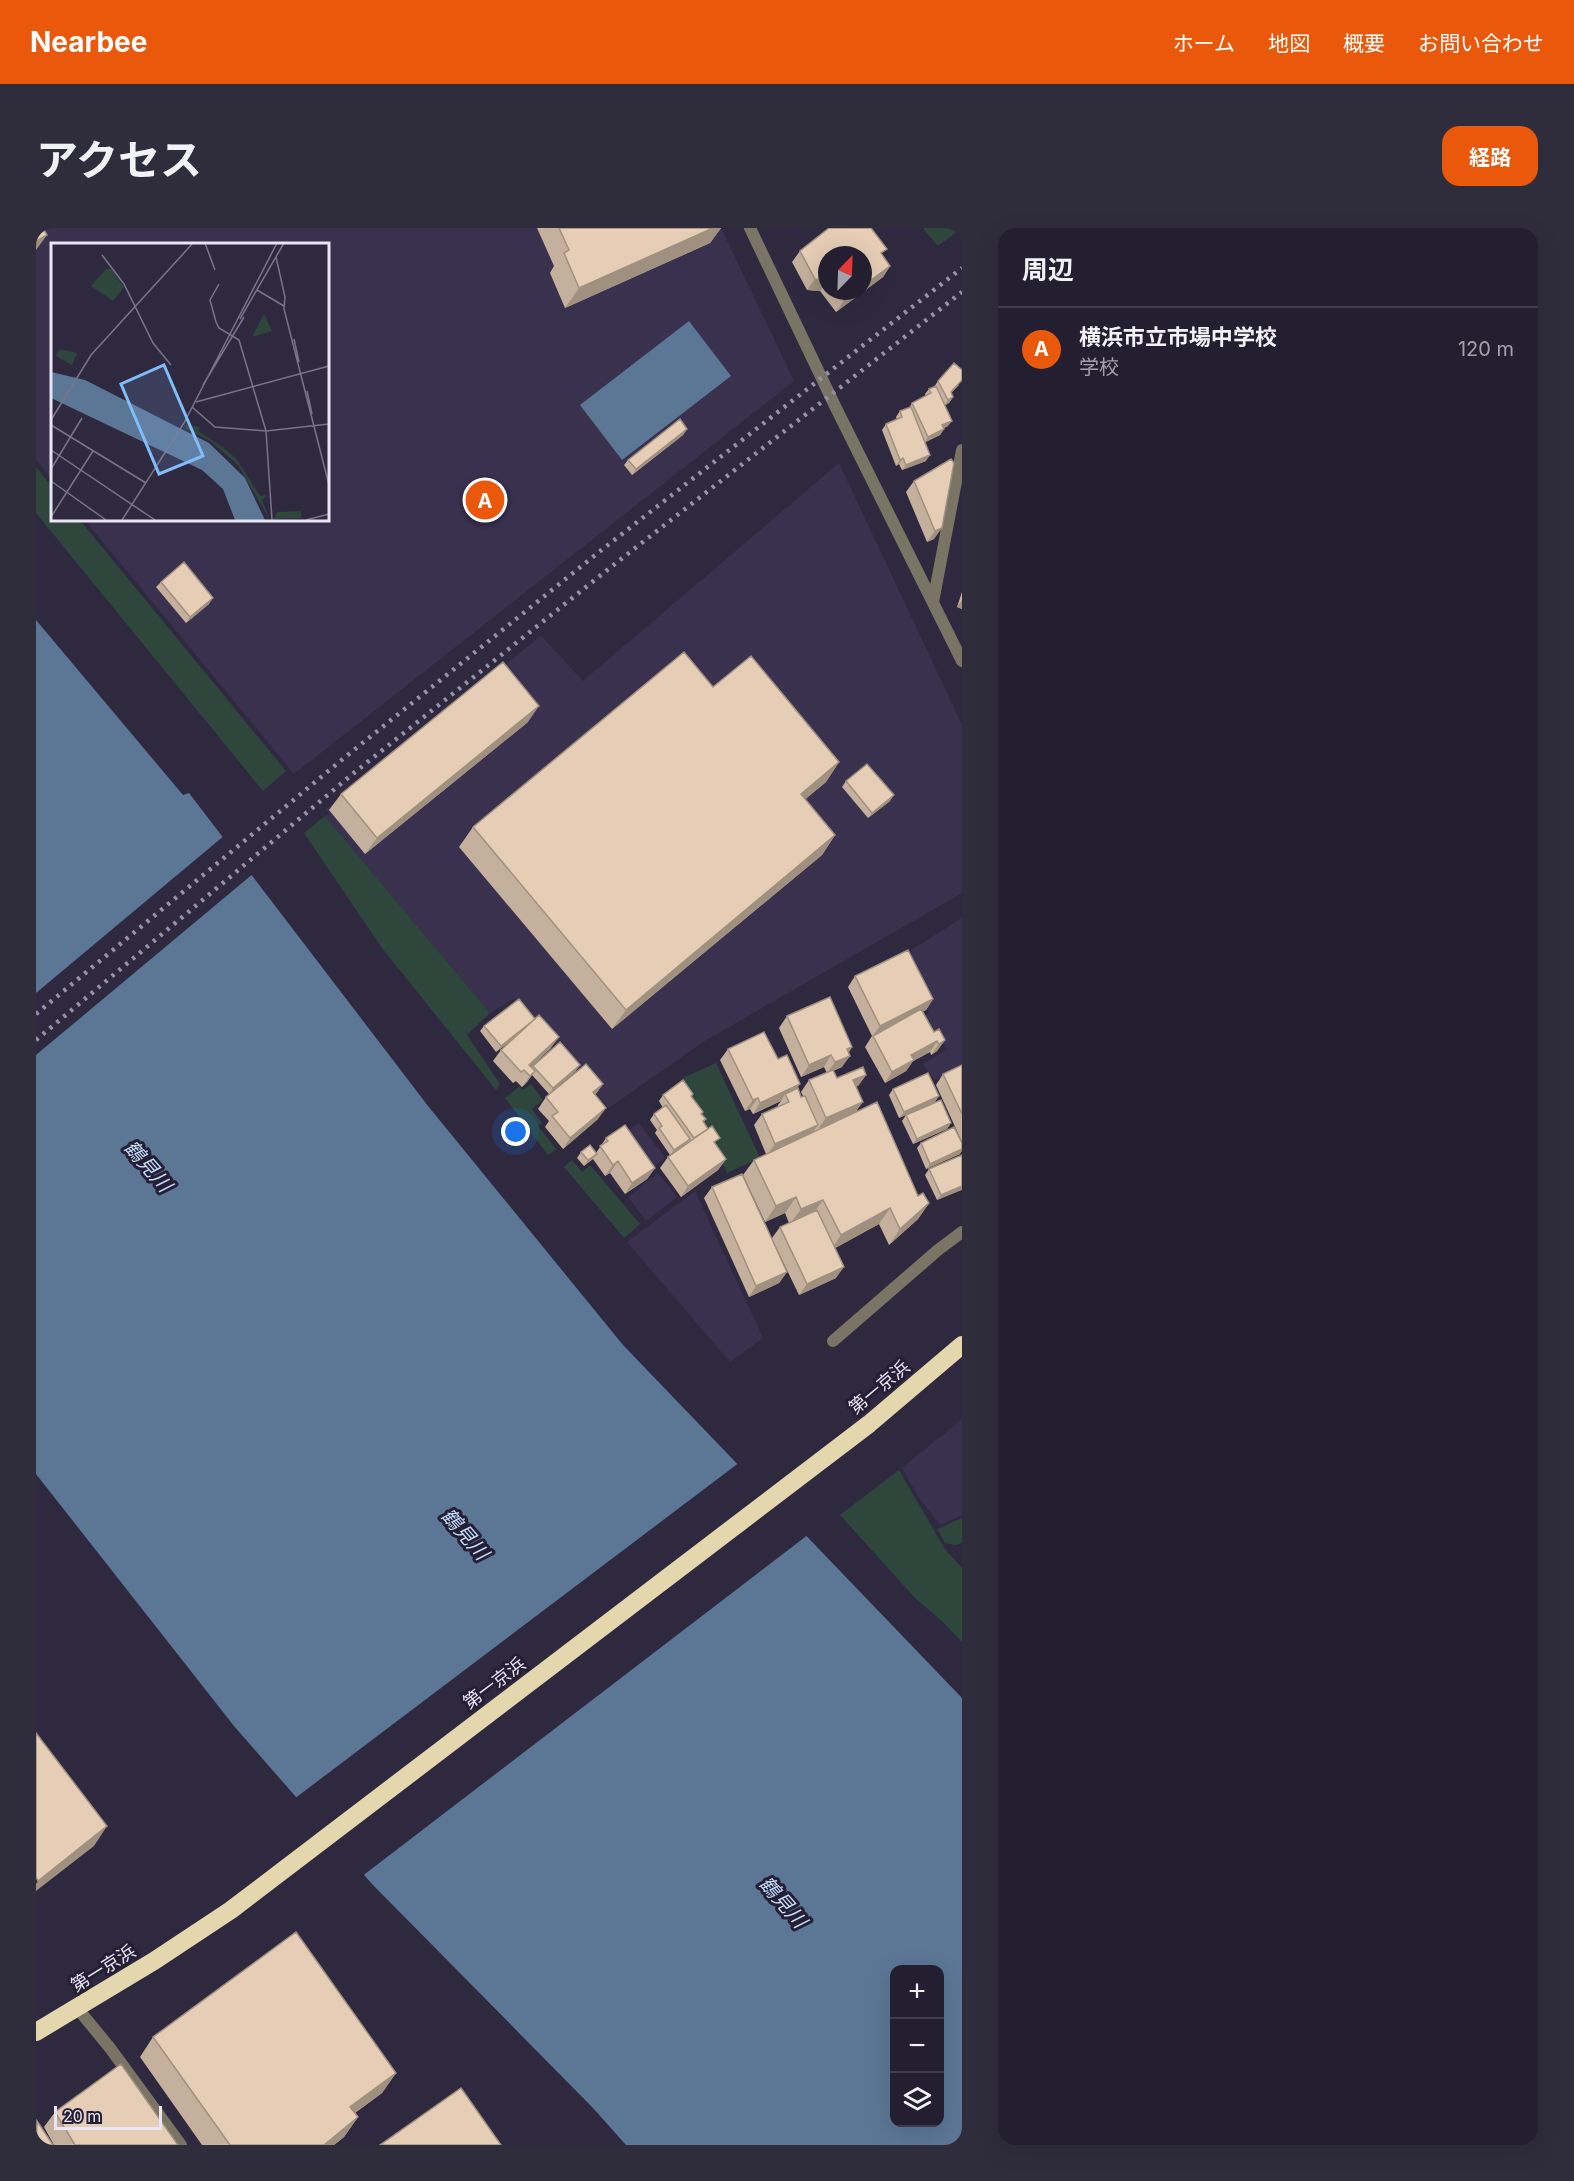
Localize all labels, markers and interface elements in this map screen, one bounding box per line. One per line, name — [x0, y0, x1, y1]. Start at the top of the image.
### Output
text: Nearbee — [30, 25, 147, 59]
text: ホーム — [1173, 31, 1235, 56]
text: 地図 — [1268, 31, 1310, 56]
text: 概要 — [1343, 31, 1385, 56]
text: お問い合わせ — [1418, 31, 1544, 56]
button: 経路 — [1442, 126, 1538, 186]
text: アクセス — [36, 134, 202, 185]
inset map — [51, 243, 328, 520]
north arrow — [818, 246, 872, 300]
text: 周辺 — [1022, 254, 1074, 285]
text: 横浜市立市場中学校 — [1079, 324, 1277, 350]
text: A — [1034, 337, 1049, 361]
text: 120 m — [1458, 337, 1514, 361]
text: 学校 — [1079, 355, 1119, 379]
pin: A — [466, 478, 504, 522]
your location — [501, 1117, 530, 1146]
water label: 鶴見川 — [119, 1135, 178, 1198]
street label: 第一京浜 — [845, 1356, 913, 1418]
water label: 鶴見川 — [436, 1503, 495, 1566]
street label: 第一京浜 — [459, 1653, 529, 1713]
water label: 鶴見川 — [754, 1871, 813, 1934]
street label: 第一京浜 — [67, 1940, 139, 1996]
map controls — [890, 1965, 944, 2127]
button: + — [890, 1965, 944, 2019]
button: − — [890, 2019, 944, 2073]
button: layers — [890, 2073, 944, 2127]
scale bar — [54, 2103, 162, 2130]
text: 20 m — [63, 2106, 101, 2126]

